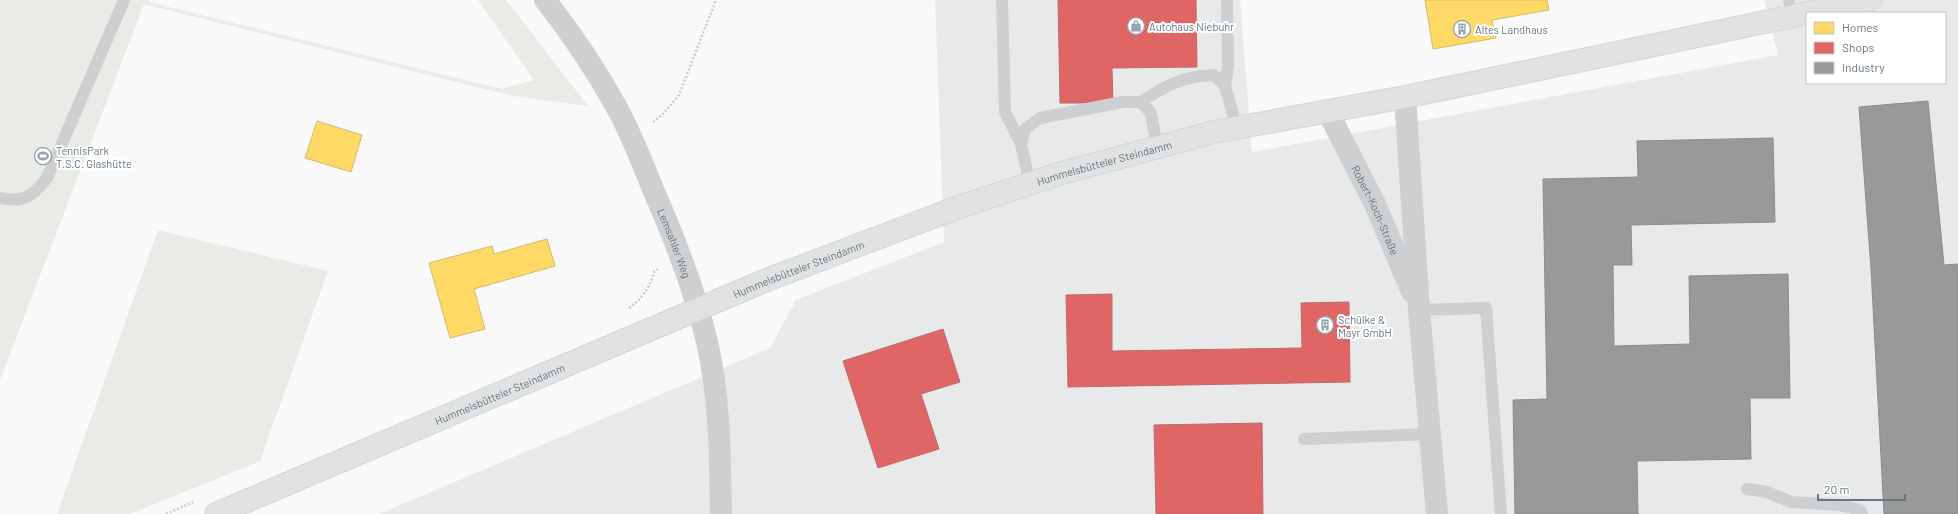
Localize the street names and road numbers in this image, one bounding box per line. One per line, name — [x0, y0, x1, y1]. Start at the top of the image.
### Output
street label: Hummelsbütteler Steindamm — [1035, 137, 1173, 187]
street label: Robert-Koch-Straße — [1350, 163, 1402, 257]
street label: Lemsahler Weg — [655, 206, 694, 280]
street label: Hummelsbütteler Steindamm — [731, 237, 866, 300]
street label: Hummelsbütteler Steindamm — [433, 360, 566, 427]

